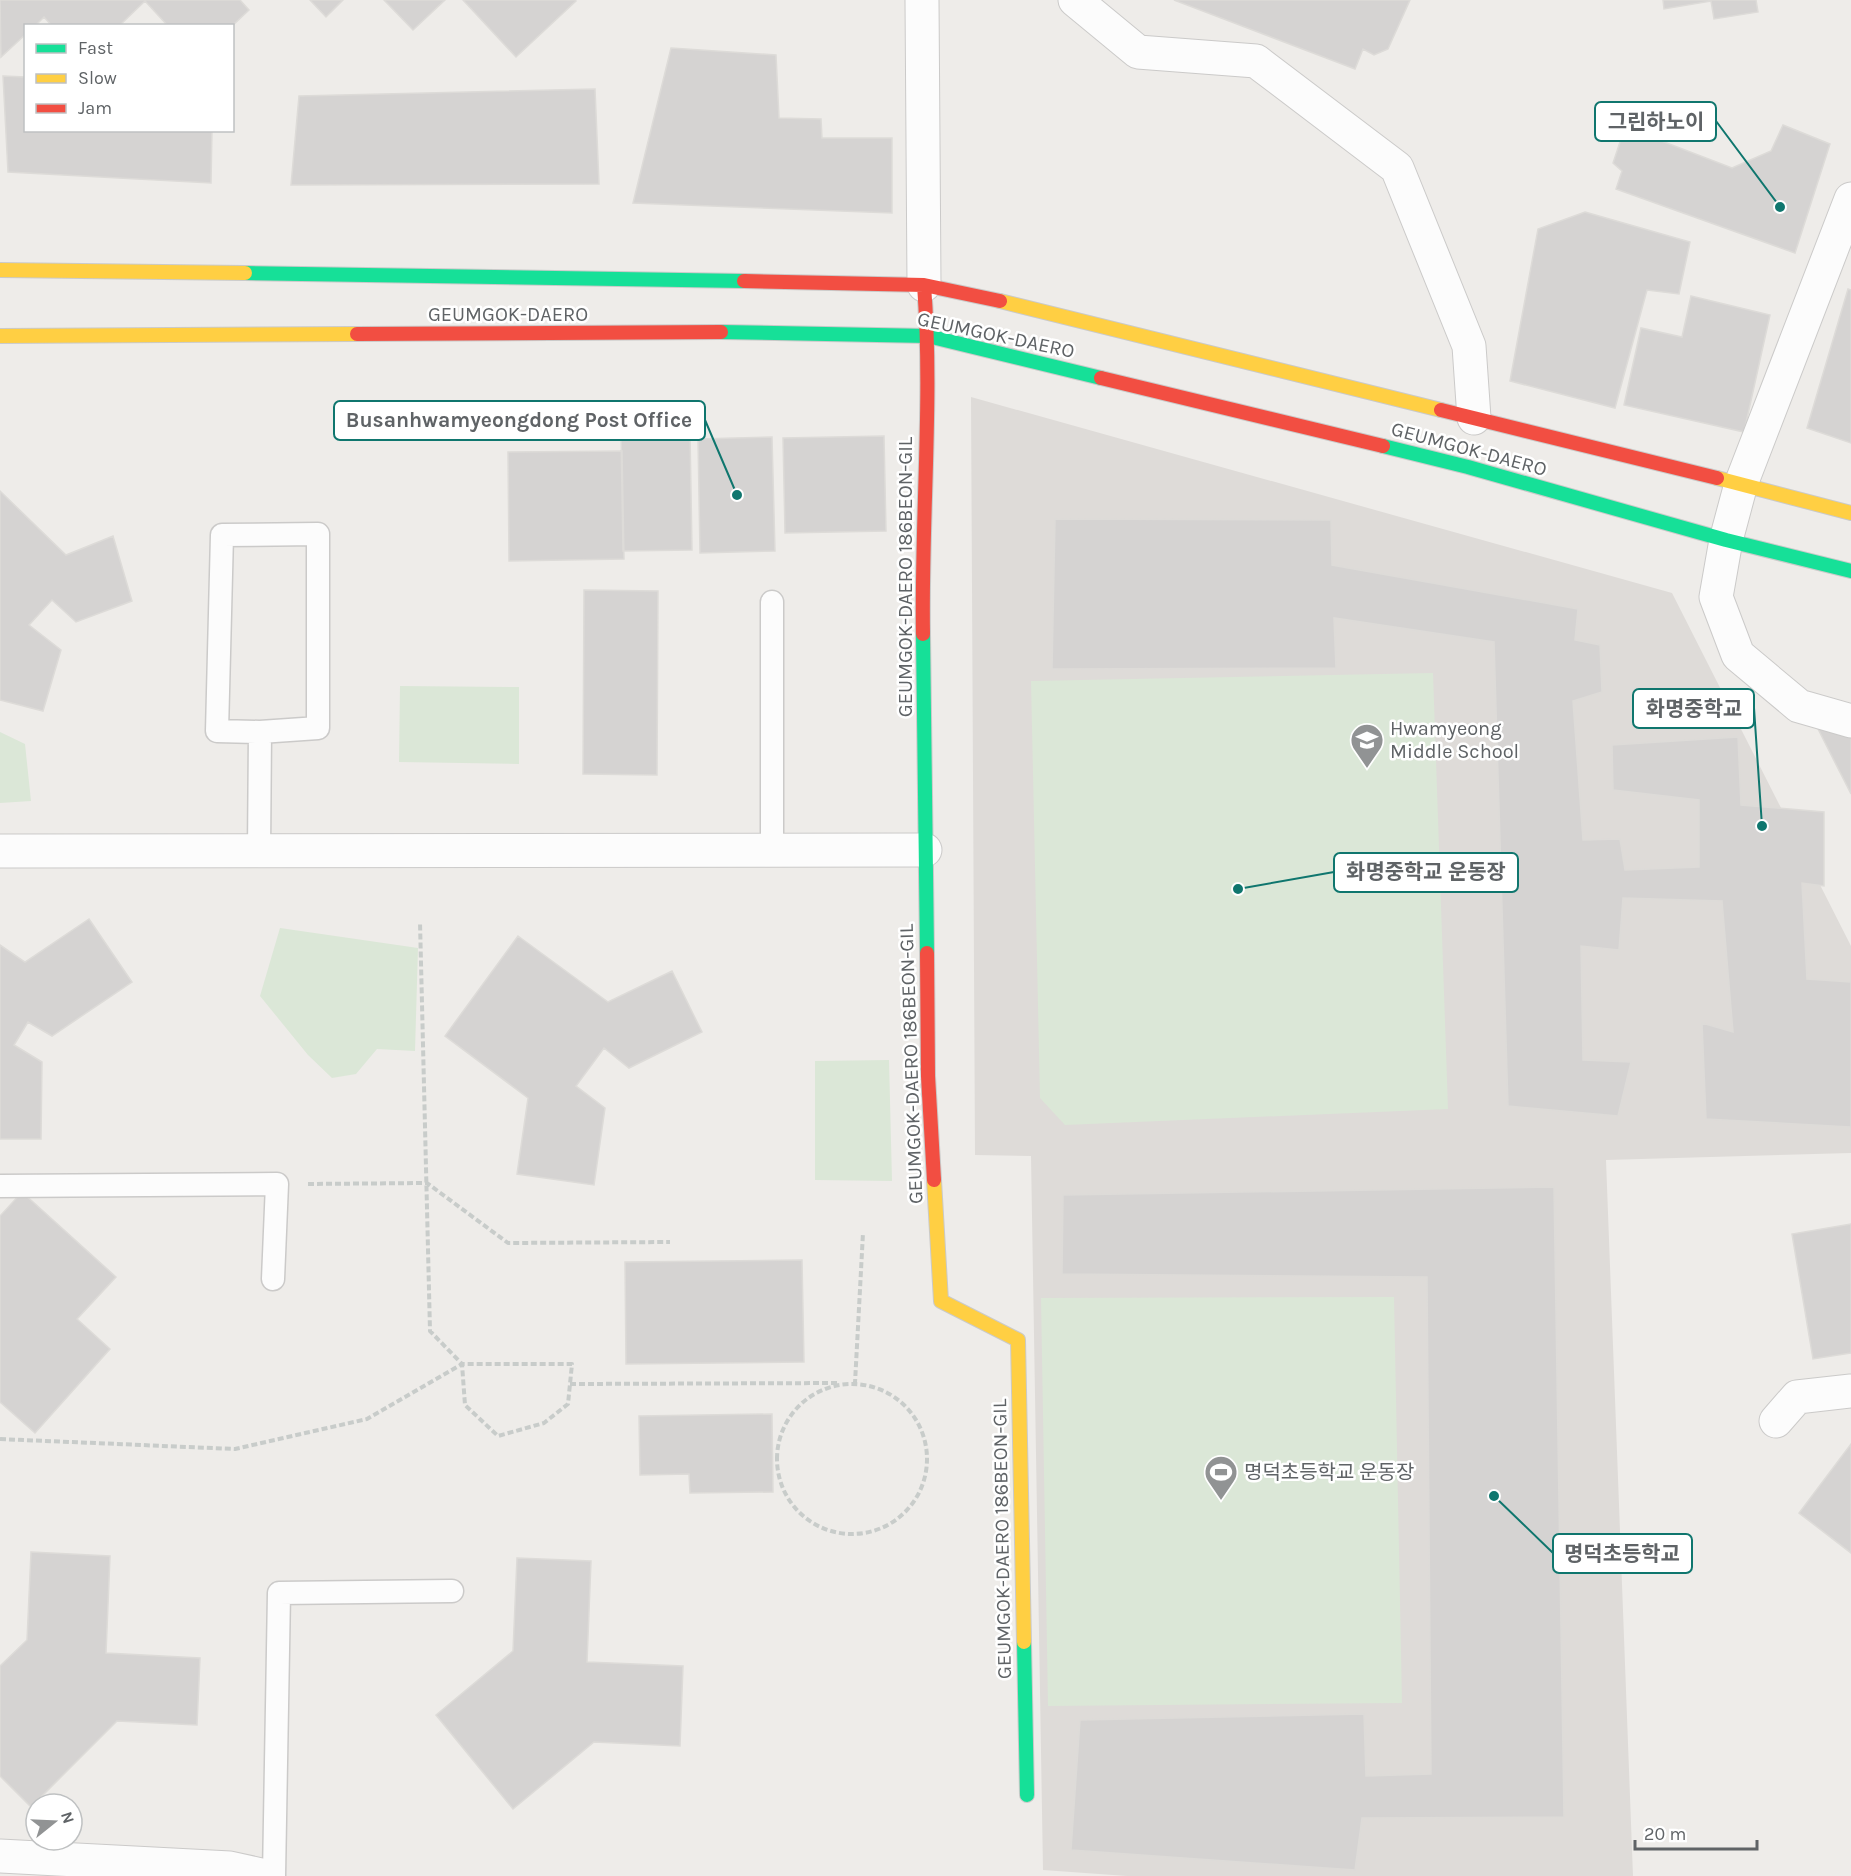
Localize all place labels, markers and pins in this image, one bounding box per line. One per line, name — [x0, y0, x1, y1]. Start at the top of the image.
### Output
callout: 그린하노이 — [1595, 102, 1716, 141]
callout: Busanhwamyeongdong Post Office — [334, 401, 705, 440]
callout: 화명중학교 — [1633, 689, 1754, 728]
place label: Hwamyeong Middle School — [1390, 717, 1519, 763]
school or university icon: Hwamyeong Middle School — [1349, 722, 1385, 769]
callout: 화명중학교 운동장 — [1334, 853, 1518, 892]
sports icon: 명덕초등학교 운동장 — [1203, 1454, 1239, 1501]
place label: 명덕초등학교 운동장 — [1244, 1461, 1414, 1484]
callout: 명덕초등학교 — [1553, 1534, 1692, 1573]

